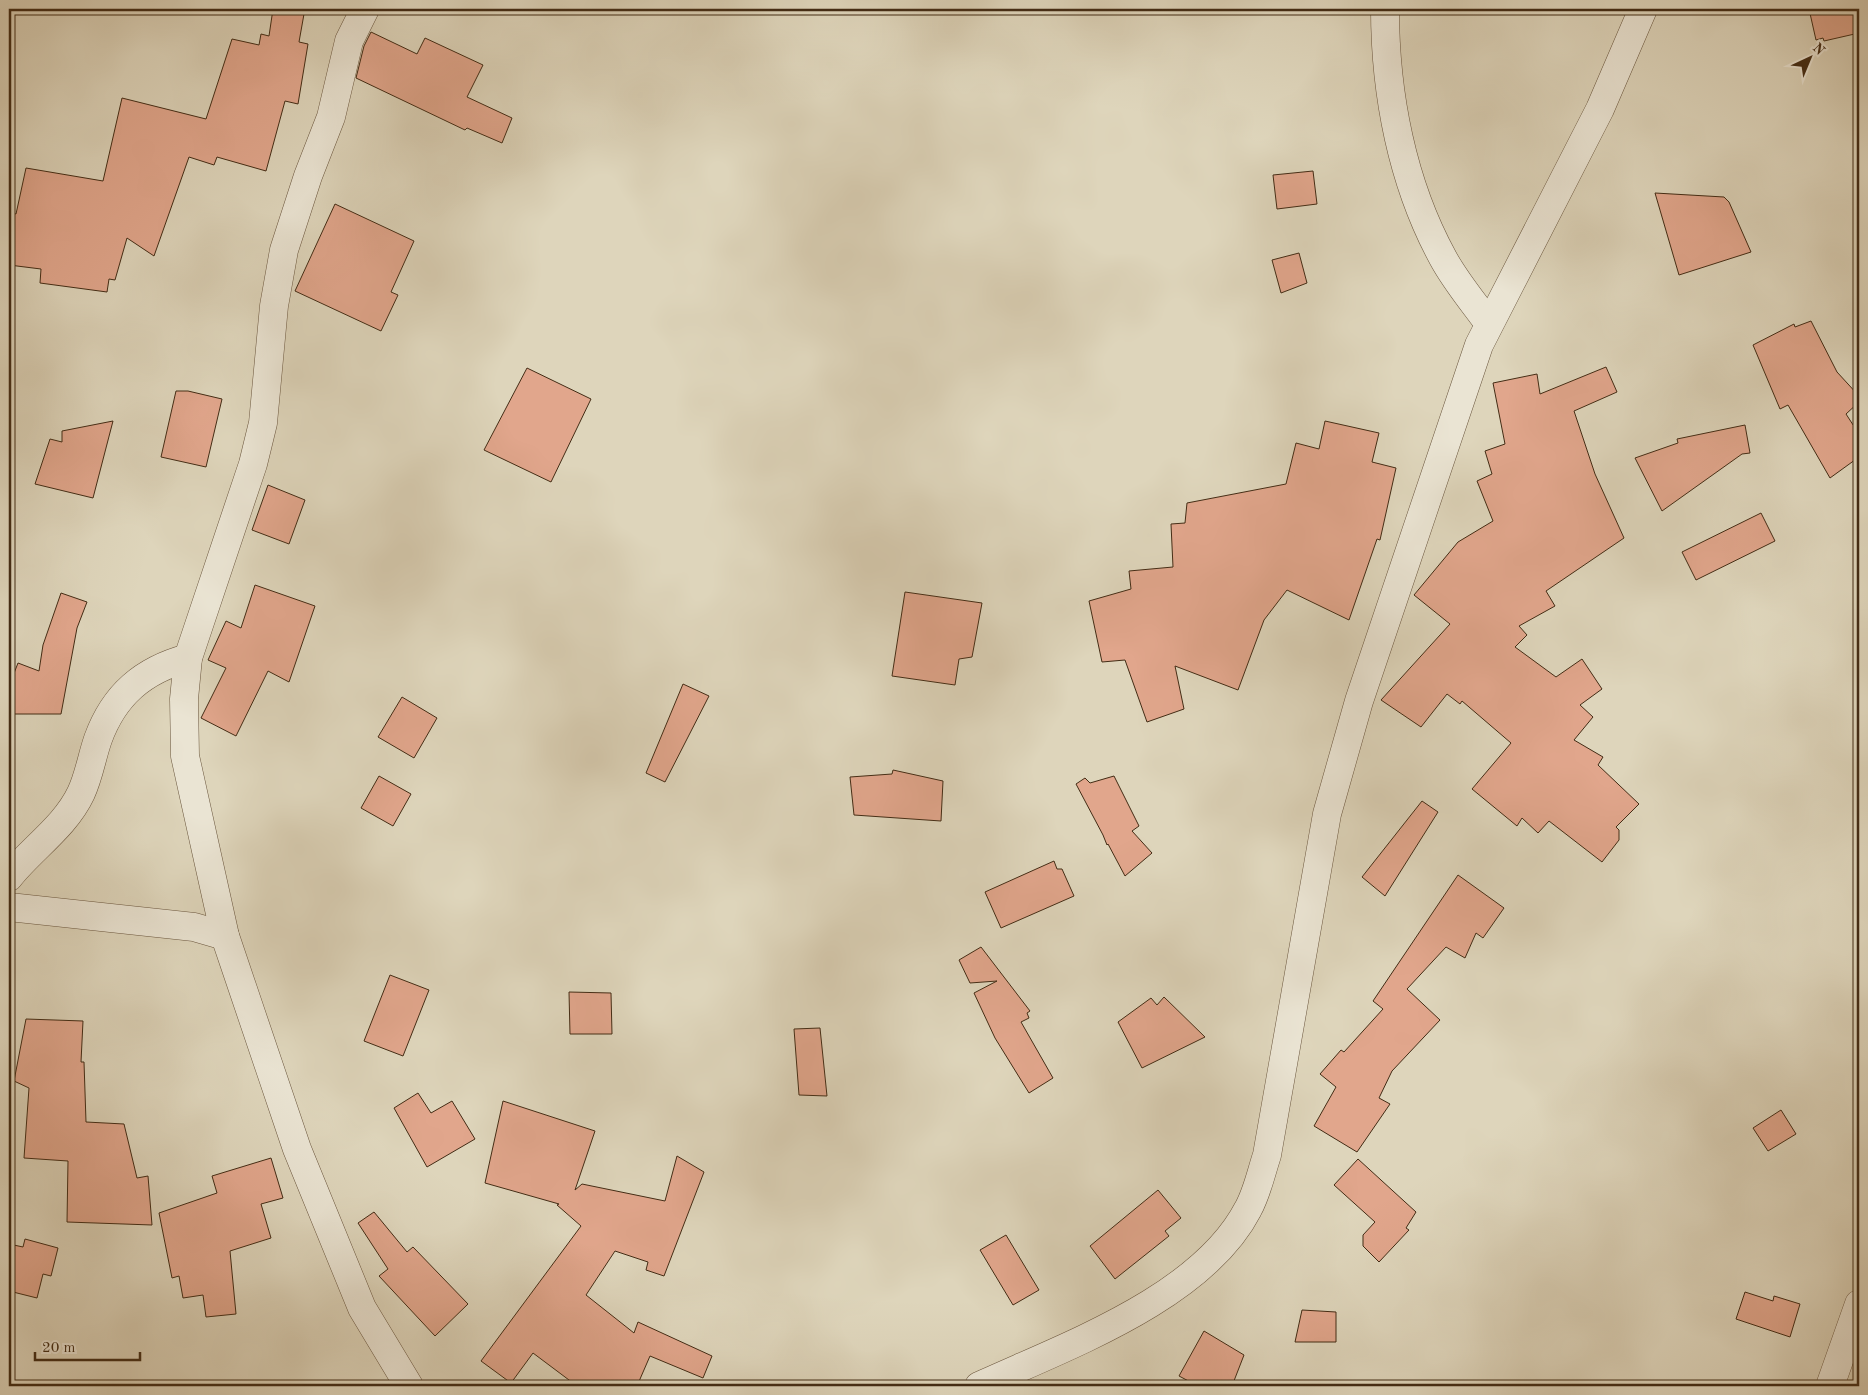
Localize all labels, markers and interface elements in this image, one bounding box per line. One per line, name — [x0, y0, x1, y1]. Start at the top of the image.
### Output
north arrow — [1786, 32, 1836, 82]
text: N — [1810, 41, 1827, 58]
scale bar — [35, 1330, 140, 1362]
text: 20 m — [42, 1341, 76, 1356]

